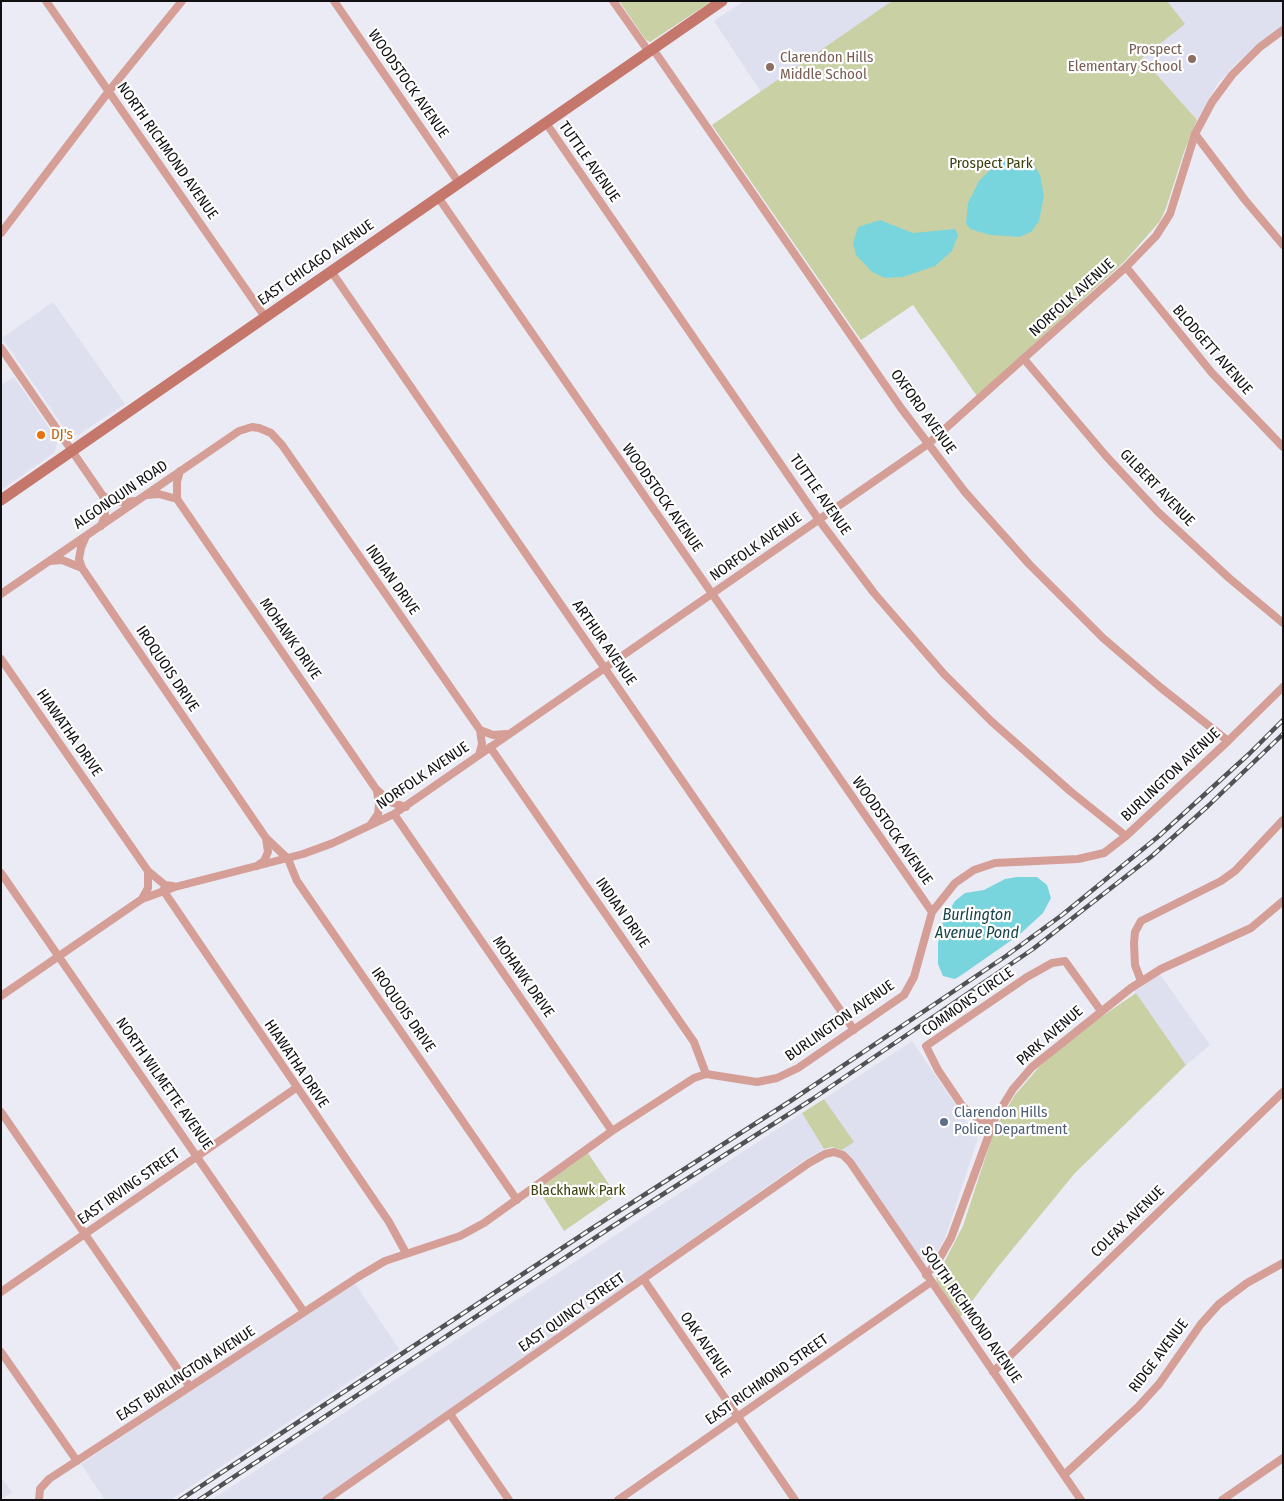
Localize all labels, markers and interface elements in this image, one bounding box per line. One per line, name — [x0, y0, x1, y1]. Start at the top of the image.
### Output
street label: WOODSTOCK AVENUE — [364, 26, 452, 142]
place label: Prospect Elementary School — [1068, 41, 1182, 76]
place label: Clarendon Hills Middle School — [780, 49, 873, 84]
marker: Prospect Elementary School — [1186, 53, 1198, 65]
marker: Clarendon Hills Middle School — [764, 61, 776, 73]
street label: NORTH RICHMOND AVENUE — [113, 79, 221, 223]
street label: TUTTLE AVENUE — [555, 118, 623, 206]
park label: Prospect Park — [949, 155, 1033, 173]
street label: EAST CHICAGO AVENUE — [255, 216, 377, 310]
street label: NORFOLK AVENUE — [1026, 255, 1118, 341]
street label: BLODGETT AVENUE — [1168, 302, 1256, 398]
street label: OXFORD AVENUE — [886, 366, 960, 458]
place label: DJ's — [51, 426, 73, 444]
marker: DJ's — [35, 429, 47, 441]
street label: WOODSTOCK AVENUE — [618, 440, 706, 556]
street label: GILBERT AVENUE — [1116, 446, 1198, 530]
street label: TUTTLE AVENUE — [786, 451, 854, 539]
street label: ALGONQUIN ROAD — [70, 457, 172, 533]
street label: NORFOLK AVENUE — [707, 509, 805, 585]
street label: INDIAN DRIVE — [361, 541, 423, 619]
street label: MOHAWK DRIVE — [255, 595, 325, 683]
street label: ARTHUR AVENUE — [568, 597, 640, 689]
street label: IROQUOIS DRIVE — [132, 623, 202, 715]
street label: HIAWATHA DRIVE — [32, 686, 106, 780]
street label: BURLINGTON AVENUE — [1118, 724, 1224, 826]
street label: NORFOLK AVENUE — [373, 738, 473, 814]
street label: WOODSTOCK AVENUE — [848, 773, 936, 889]
street label: INDIAN DRIVE — [591, 874, 653, 952]
water label: Burlington Avenue Pond — [935, 906, 1019, 944]
street label: MOHAWK DRIVE — [488, 933, 558, 1021]
street label: IROQUOIS DRIVE — [367, 964, 439, 1056]
street label: COMMONS CIRCLE — [919, 964, 1017, 1040]
street label: BURLINGTON AVENUE — [782, 977, 898, 1065]
street label: PARK AVENUE — [1013, 1002, 1087, 1070]
street label: NORTH WILMETTE AVENUE — [112, 1015, 216, 1153]
street label: HIAWATHA DRIVE — [260, 1017, 332, 1111]
place label: Clarendon Hills Police Department — [954, 1104, 1067, 1139]
marker: Clarendon Hills Police Department — [938, 1116, 950, 1128]
street label: EAST IRVING STREET — [74, 1145, 184, 1229]
park label: Blackhawk Park — [530, 1182, 626, 1200]
street label: COLFAX AVENUE — [1087, 1182, 1169, 1262]
street label: SOUTH RICHMOND AVENUE — [917, 1243, 1025, 1387]
street label: EAST QUINCY STREET — [515, 1270, 629, 1356]
street label: OAK AVENUE — [676, 1309, 734, 1381]
street label: RIDGE AVENUE — [1126, 1316, 1192, 1396]
street label: EAST BURLINGTON AVENUE — [113, 1322, 259, 1426]
street label: EAST RICHMOND STREET — [702, 1331, 832, 1429]

